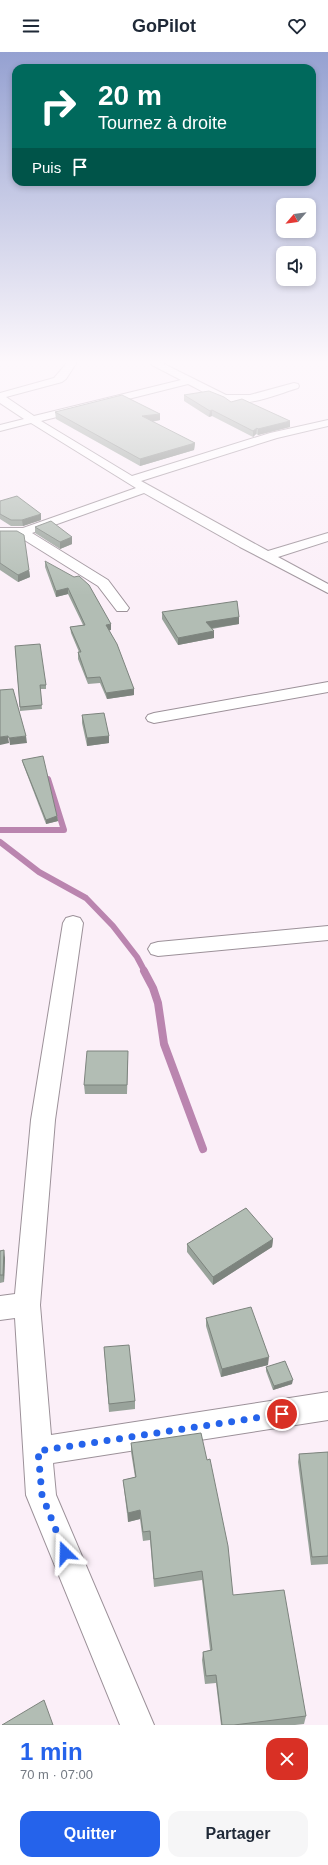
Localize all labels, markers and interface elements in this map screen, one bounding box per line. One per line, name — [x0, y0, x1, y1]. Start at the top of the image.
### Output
icon: menu — [20, 15, 42, 37]
icon: heart — [286, 15, 308, 37]
text: GoPilot — [132, 16, 196, 36]
icon: right — [32, 80, 84, 132]
text: 20 m — [98, 80, 162, 111]
text: Tournez à droite — [98, 113, 227, 133]
icon: arrive — [69, 156, 91, 178]
text: Puis — [32, 159, 61, 176]
north arrow — [276, 198, 316, 238]
map controls — [276, 198, 316, 286]
button: sound — [276, 246, 316, 286]
pin — [265, 1397, 299, 1431]
icon: arrive — [271, 1403, 293, 1425]
position arrow — [44, 1532, 86, 1574]
text: 1 min — [20, 1738, 83, 1765]
button: close — [266, 1738, 308, 1780]
text: 70 m · 07:00 — [20, 1767, 93, 1782]
button: Quitter — [20, 1811, 160, 1857]
button: Partager — [168, 1811, 308, 1857]

